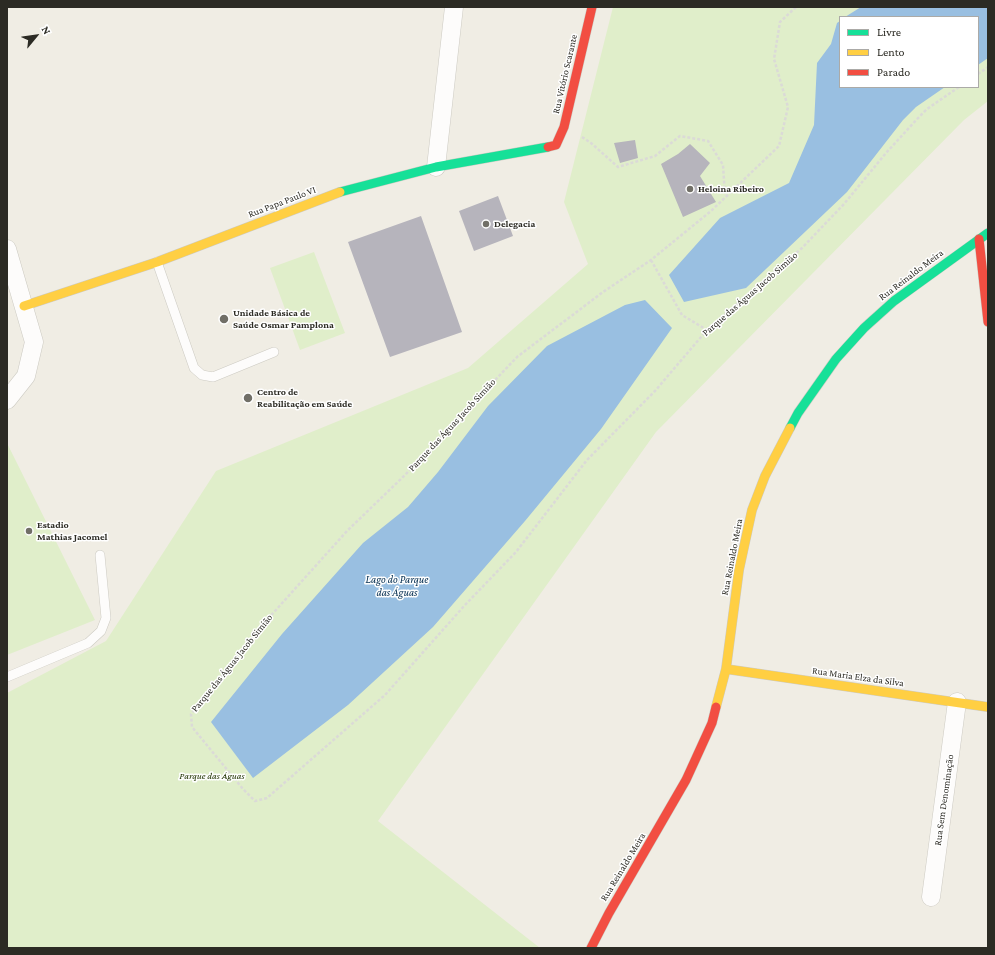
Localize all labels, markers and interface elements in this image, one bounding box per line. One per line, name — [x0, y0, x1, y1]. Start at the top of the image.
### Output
north arrow — [16, 16, 56, 56]
legend — [839, 16, 979, 88]
text: N — [39, 24, 54, 36]
text: Livre — [877, 25, 901, 39]
street label: Rua Vitório Scarante — [550, 33, 580, 115]
text: Lento — [877, 45, 905, 59]
text: Parado — [877, 65, 910, 79]
place label: Heloina Ribeiro — [698, 183, 764, 195]
street label: Rua Papa Paulo VI — [246, 184, 318, 220]
marker: Heloina Ribeiro — [685, 184, 695, 194]
place label: Delegacia — [494, 218, 535, 230]
marker: Delegacia — [481, 219, 491, 229]
street label: Rua Reinaldo Meira — [876, 247, 946, 303]
street label: Parque das Águas Jacob Simião — [700, 249, 800, 339]
place label: Unidade Básica de Saúde Osmar Pamplona — [233, 307, 334, 330]
marker: Unidade Básica de Saúde Osmar Pamplona — [218, 313, 230, 325]
street label: Parque das Águas Jacob Simião — [406, 376, 498, 474]
place label: Centro de Reabilitação em Saúde — [257, 386, 352, 410]
marker: Centro de Reabilitação em Saúde — [242, 392, 254, 404]
street label: Rua Reinaldo Meira — [719, 518, 745, 596]
place label: Estadio Mathias Jacomel — [37, 519, 107, 542]
marker: Estadio Mathias Jacomel — [24, 526, 34, 536]
water label: Lago do Parque das Águas — [366, 573, 428, 599]
street label: Parque das Águas Jacob Simião — [189, 612, 275, 714]
street label: Rua Maria Elza da Silva — [811, 665, 905, 689]
street label: Rua Sem Denominação — [932, 754, 956, 846]
park label: Parque das Águas — [179, 770, 245, 782]
street label: Rua Reinaldo Meira — [598, 831, 648, 903]

